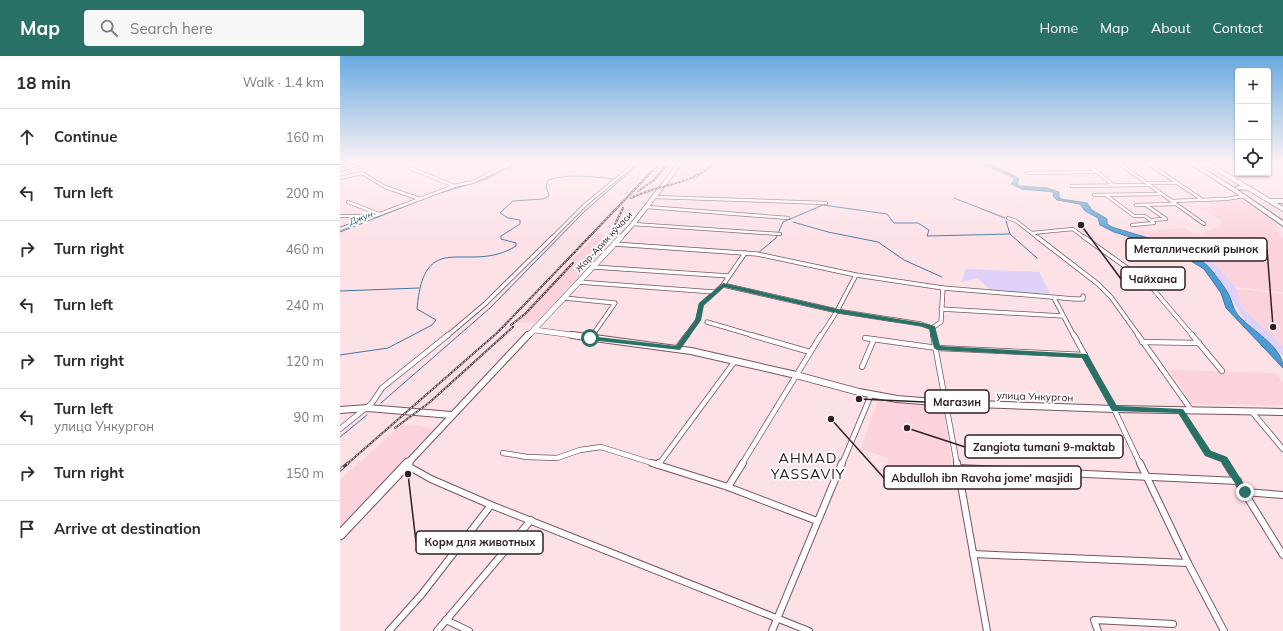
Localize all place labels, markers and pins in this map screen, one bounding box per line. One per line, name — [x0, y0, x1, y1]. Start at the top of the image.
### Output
callout: Металлический рынок — [1126, 238, 1267, 261]
callout: Чайхана — [1121, 267, 1185, 290]
callout: Магазин — [925, 390, 989, 413]
callout: Zangiota tumani 9-maktab — [965, 435, 1123, 458]
callout: Abdulloh ibn Ravoha jome’ masjidi — [884, 466, 1081, 489]
callout: Корм для животных — [416, 531, 543, 554]

